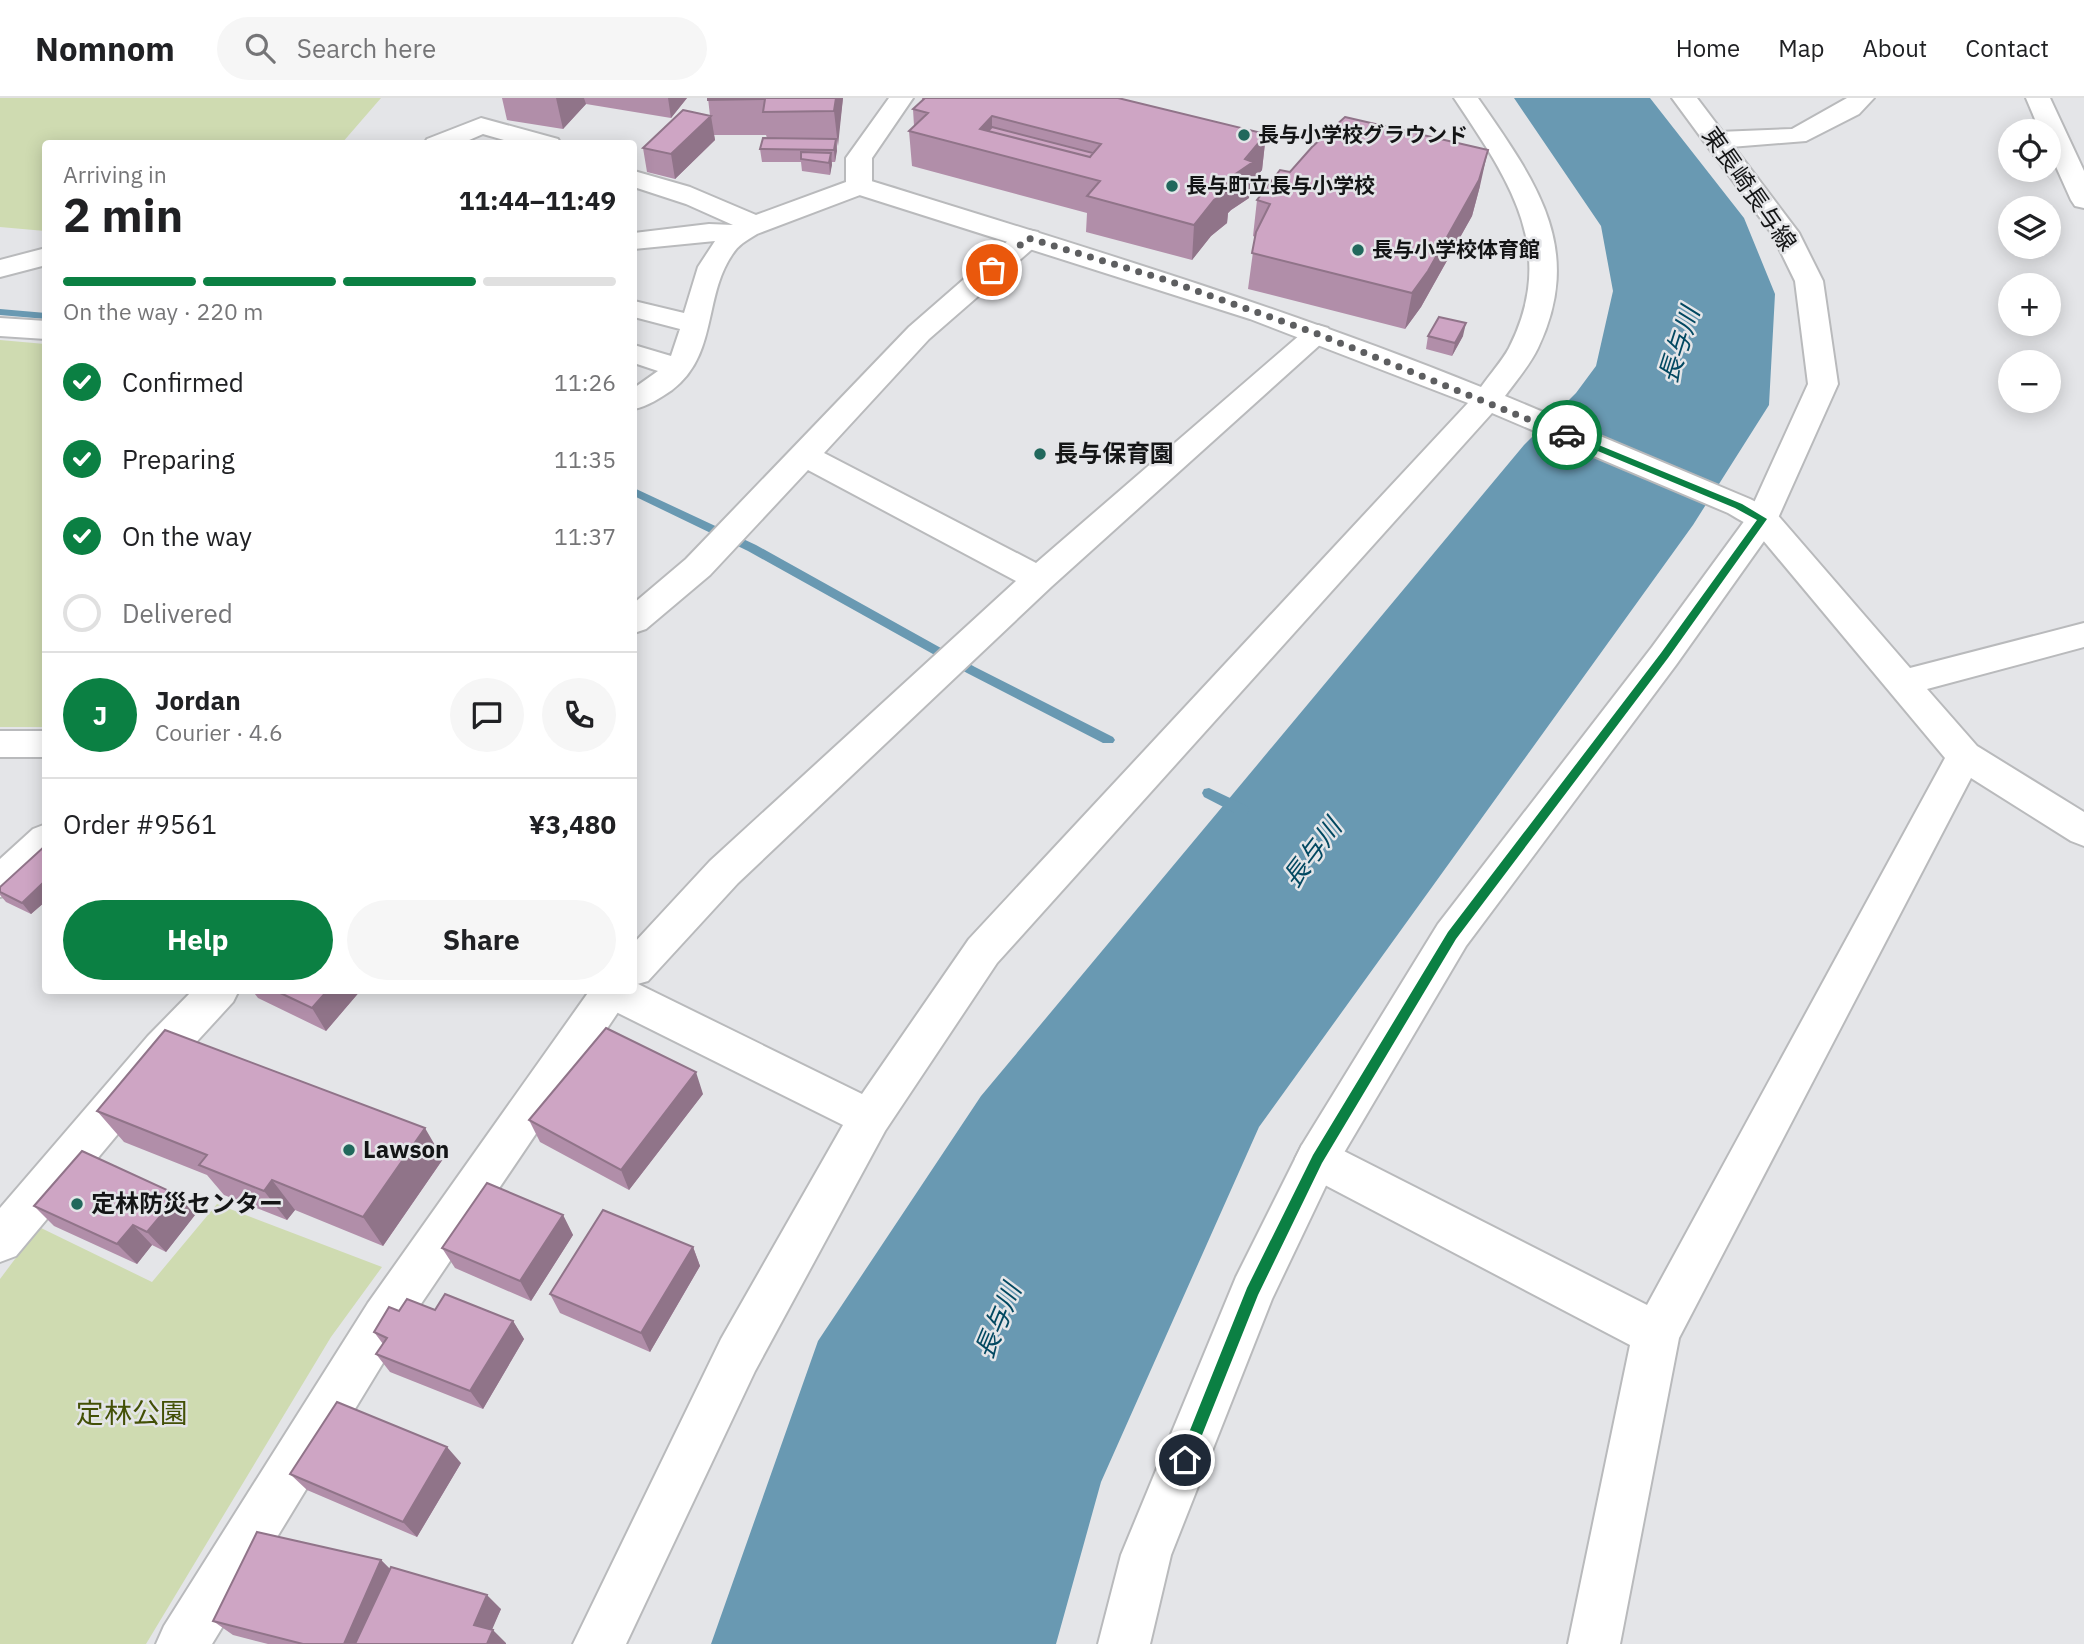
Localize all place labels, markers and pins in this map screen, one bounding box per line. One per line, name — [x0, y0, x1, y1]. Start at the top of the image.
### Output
place label: 長与小学校グラウンド — [1258, 120, 1468, 148]
marker: 長与小学校グラウンド — [1236, 127, 1252, 143]
place label: 長与町立長与小学校 — [1186, 171, 1375, 199]
marker: 長与町立長与小学校 — [1164, 178, 1180, 194]
place label: 長与小学校体育館 — [1372, 235, 1540, 263]
pin — [962, 240, 1022, 300]
marker: 長与小学校体育館 — [1350, 242, 1366, 258]
place label: 長与保育園 — [1054, 437, 1174, 469]
marker: 長与保育園 — [1032, 446, 1048, 462]
place label: Lawson — [363, 1133, 449, 1165]
marker: Lawson — [341, 1142, 357, 1158]
place label: 定林防災センター — [91, 1187, 283, 1219]
marker: 定林防災センター — [69, 1196, 85, 1212]
pin — [1155, 1430, 1215, 1490]

